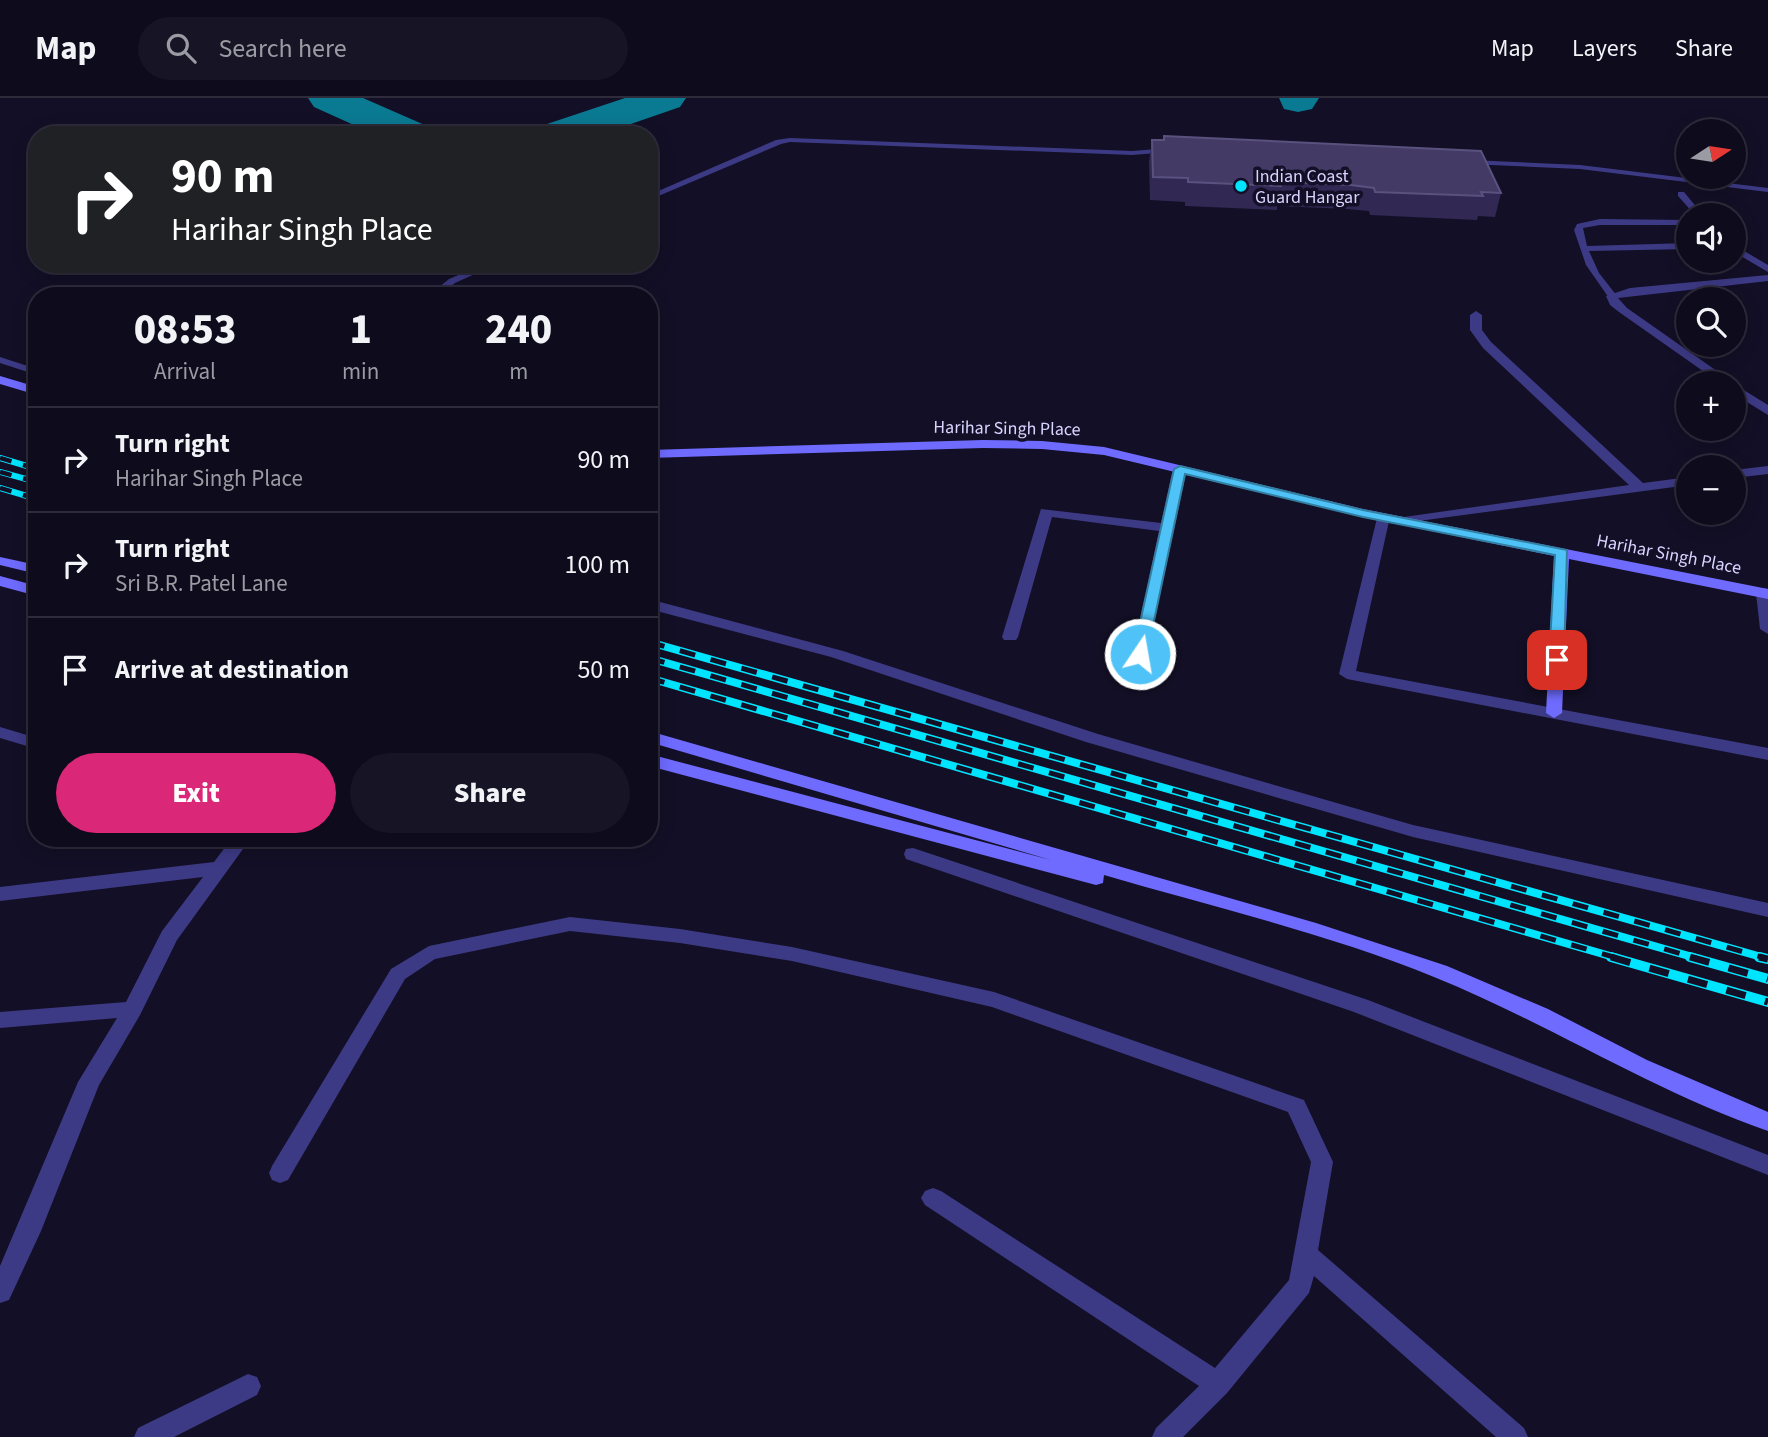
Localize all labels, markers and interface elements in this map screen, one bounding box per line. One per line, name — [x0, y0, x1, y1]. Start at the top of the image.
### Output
search box — [138, 17, 628, 80]
text: Map — [35, 25, 96, 72]
icon: search — [162, 29, 200, 67]
text: Search here — [218, 30, 347, 67]
text: Map — [1491, 31, 1534, 66]
text: Layers — [1572, 31, 1637, 66]
text: Share — [1675, 31, 1733, 66]
north arrow — [1676, 119, 1746, 189]
map controls — [1676, 119, 1746, 525]
text: 90 m — [171, 142, 275, 212]
icon: right — [56, 154, 147, 245]
place label: Indian Coast Guard Hangar — [1255, 164, 1360, 210]
marker: Indian Coast Guard Hangar — [1233, 178, 1249, 194]
button: sound — [1676, 203, 1746, 273]
text: Harihar Singh Place — [171, 207, 433, 253]
button: search — [1676, 287, 1746, 357]
text: 08:53 — [134, 300, 236, 360]
text: 1 — [349, 300, 372, 360]
text: 240 — [485, 300, 552, 360]
text: Arrival — [154, 355, 216, 388]
text: min — [342, 355, 379, 388]
text: m — [509, 355, 528, 388]
button: + — [1676, 371, 1746, 441]
street label: Harihar Singh Place — [933, 415, 1081, 442]
text: Turn right — [115, 425, 230, 462]
icon: right — [56, 441, 94, 479]
text: 90 m — [577, 441, 630, 478]
button: − — [1676, 455, 1746, 525]
text: Harihar Singh Place — [115, 462, 303, 495]
street label: Harihar Singh Place — [1594, 528, 1744, 581]
text: Turn right — [115, 530, 230, 567]
icon: right — [56, 546, 94, 584]
text: 100 m — [564, 546, 630, 583]
text: Sri B.R. Patel Lane — [115, 567, 288, 600]
position arrow — [1103, 617, 1177, 691]
pin — [1527, 630, 1587, 690]
icon: arrive — [1538, 641, 1576, 679]
icon: arrive — [56, 651, 94, 689]
text: Arrive at destination — [115, 651, 349, 688]
text: 50 m — [577, 651, 630, 688]
button: Exit — [56, 753, 336, 833]
button: Share — [350, 753, 630, 833]

